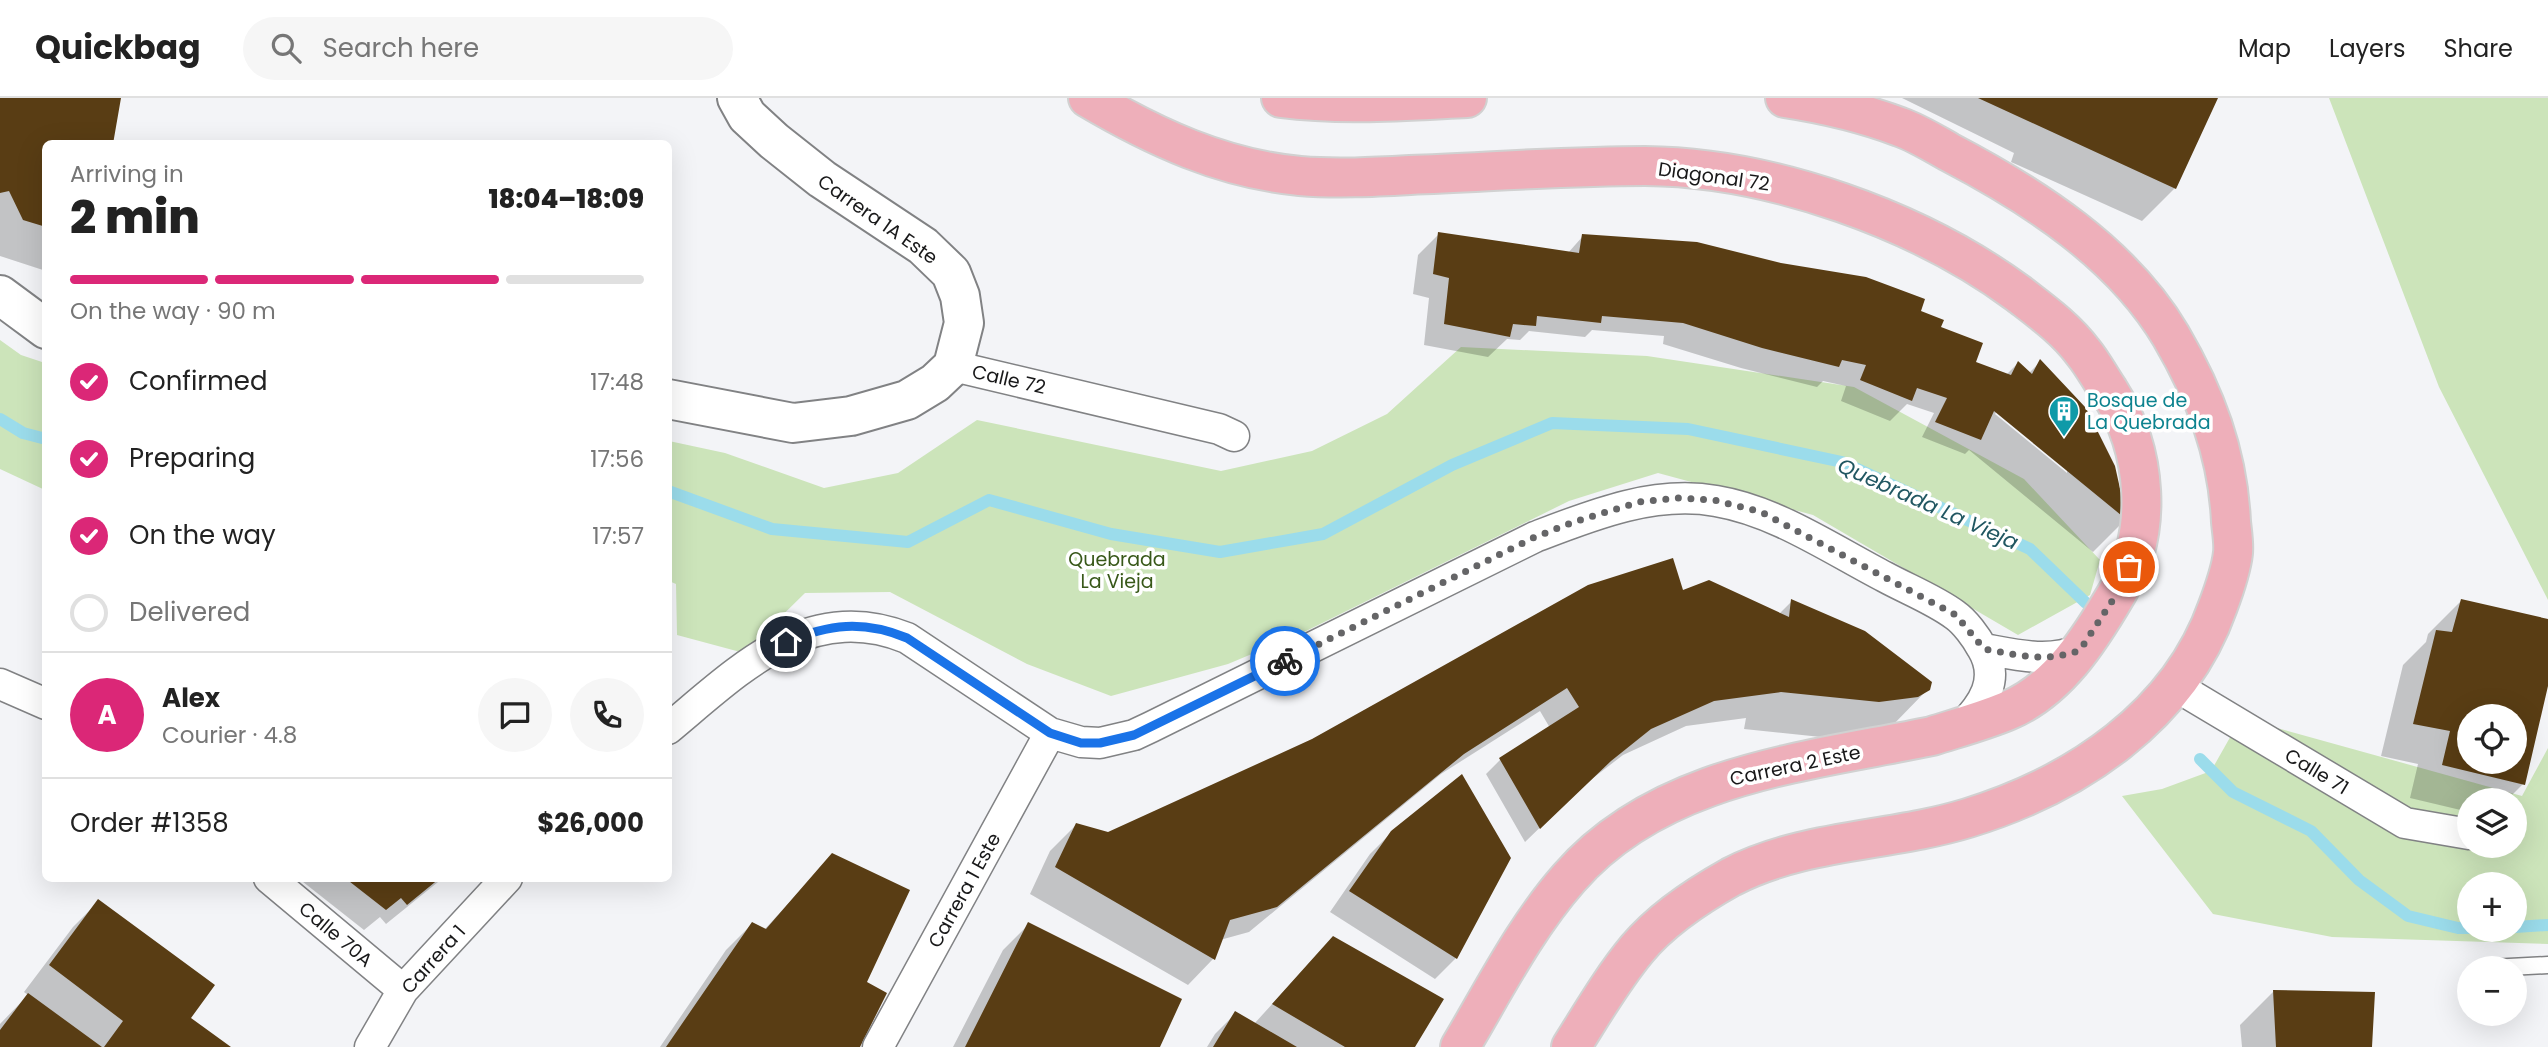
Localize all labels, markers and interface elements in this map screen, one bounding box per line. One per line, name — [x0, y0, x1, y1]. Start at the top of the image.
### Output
search box — [243, 17, 733, 80]
text: Quickbag — [35, 24, 201, 71]
icon: search — [267, 29, 305, 67]
text: Search here — [323, 30, 479, 66]
text: Map — [2238, 32, 2291, 65]
text: Layers — [2329, 32, 2405, 65]
text: Share — [2443, 32, 2513, 65]
street label: Diagonal 72 — [1657, 155, 1771, 198]
text: Arriving in — [70, 158, 184, 190]
street label: Carrera 1A Este — [812, 168, 943, 271]
text: 18:04–18:09 — [488, 181, 644, 217]
text: 2 min — [70, 185, 200, 249]
text: On the way · 90 m — [70, 295, 276, 327]
street label: Calle 72 — [969, 358, 1049, 401]
icon: check — [70, 363, 108, 401]
text: Confirmed — [129, 363, 267, 399]
text: 17:48 — [590, 366, 644, 398]
place label: Bosque de La Quebrada — [2087, 387, 2211, 436]
building icon: Bosque de La Quebrada — [2047, 394, 2081, 438]
icon: check — [70, 440, 108, 478]
text: Preparing — [129, 440, 255, 476]
text: 17:56 — [590, 443, 644, 475]
water label: Quebrada La Vieja — [1833, 451, 2023, 556]
icon: check — [70, 517, 108, 555]
text: On the way — [129, 517, 276, 553]
text: 17:57 — [592, 520, 644, 552]
pin — [2099, 537, 2159, 597]
park label: Quebrada La Vieja — [1068, 546, 1166, 595]
icon: bag — [2110, 548, 2148, 586]
text: Delivered — [129, 594, 250, 630]
pin — [756, 612, 816, 672]
icon: home — [767, 623, 805, 661]
courier — [1250, 626, 1320, 696]
icon: bike — [1266, 642, 1304, 680]
button: chat — [478, 678, 552, 752]
button: phone — [570, 678, 644, 752]
text: Alex — [162, 680, 220, 716]
text: A — [97, 697, 117, 733]
map controls — [2457, 704, 2527, 1026]
button: locate — [2457, 704, 2527, 774]
text: Courier · 4.8 — [162, 719, 297, 751]
street label: Carrera 2 Este — [1727, 738, 1863, 793]
street label: Calle 71 — [2280, 742, 2354, 801]
button: layers — [2457, 788, 2527, 858]
text: Order #1358 — [70, 805, 229, 841]
text: $26,000 — [537, 805, 644, 841]
street label: Carrera 1 Este — [922, 828, 1007, 953]
button: + — [2457, 872, 2527, 942]
street label: Calle 70A — [293, 895, 379, 973]
street label: Carrera 1 — [395, 919, 472, 1000]
button: − — [2457, 956, 2527, 1026]

